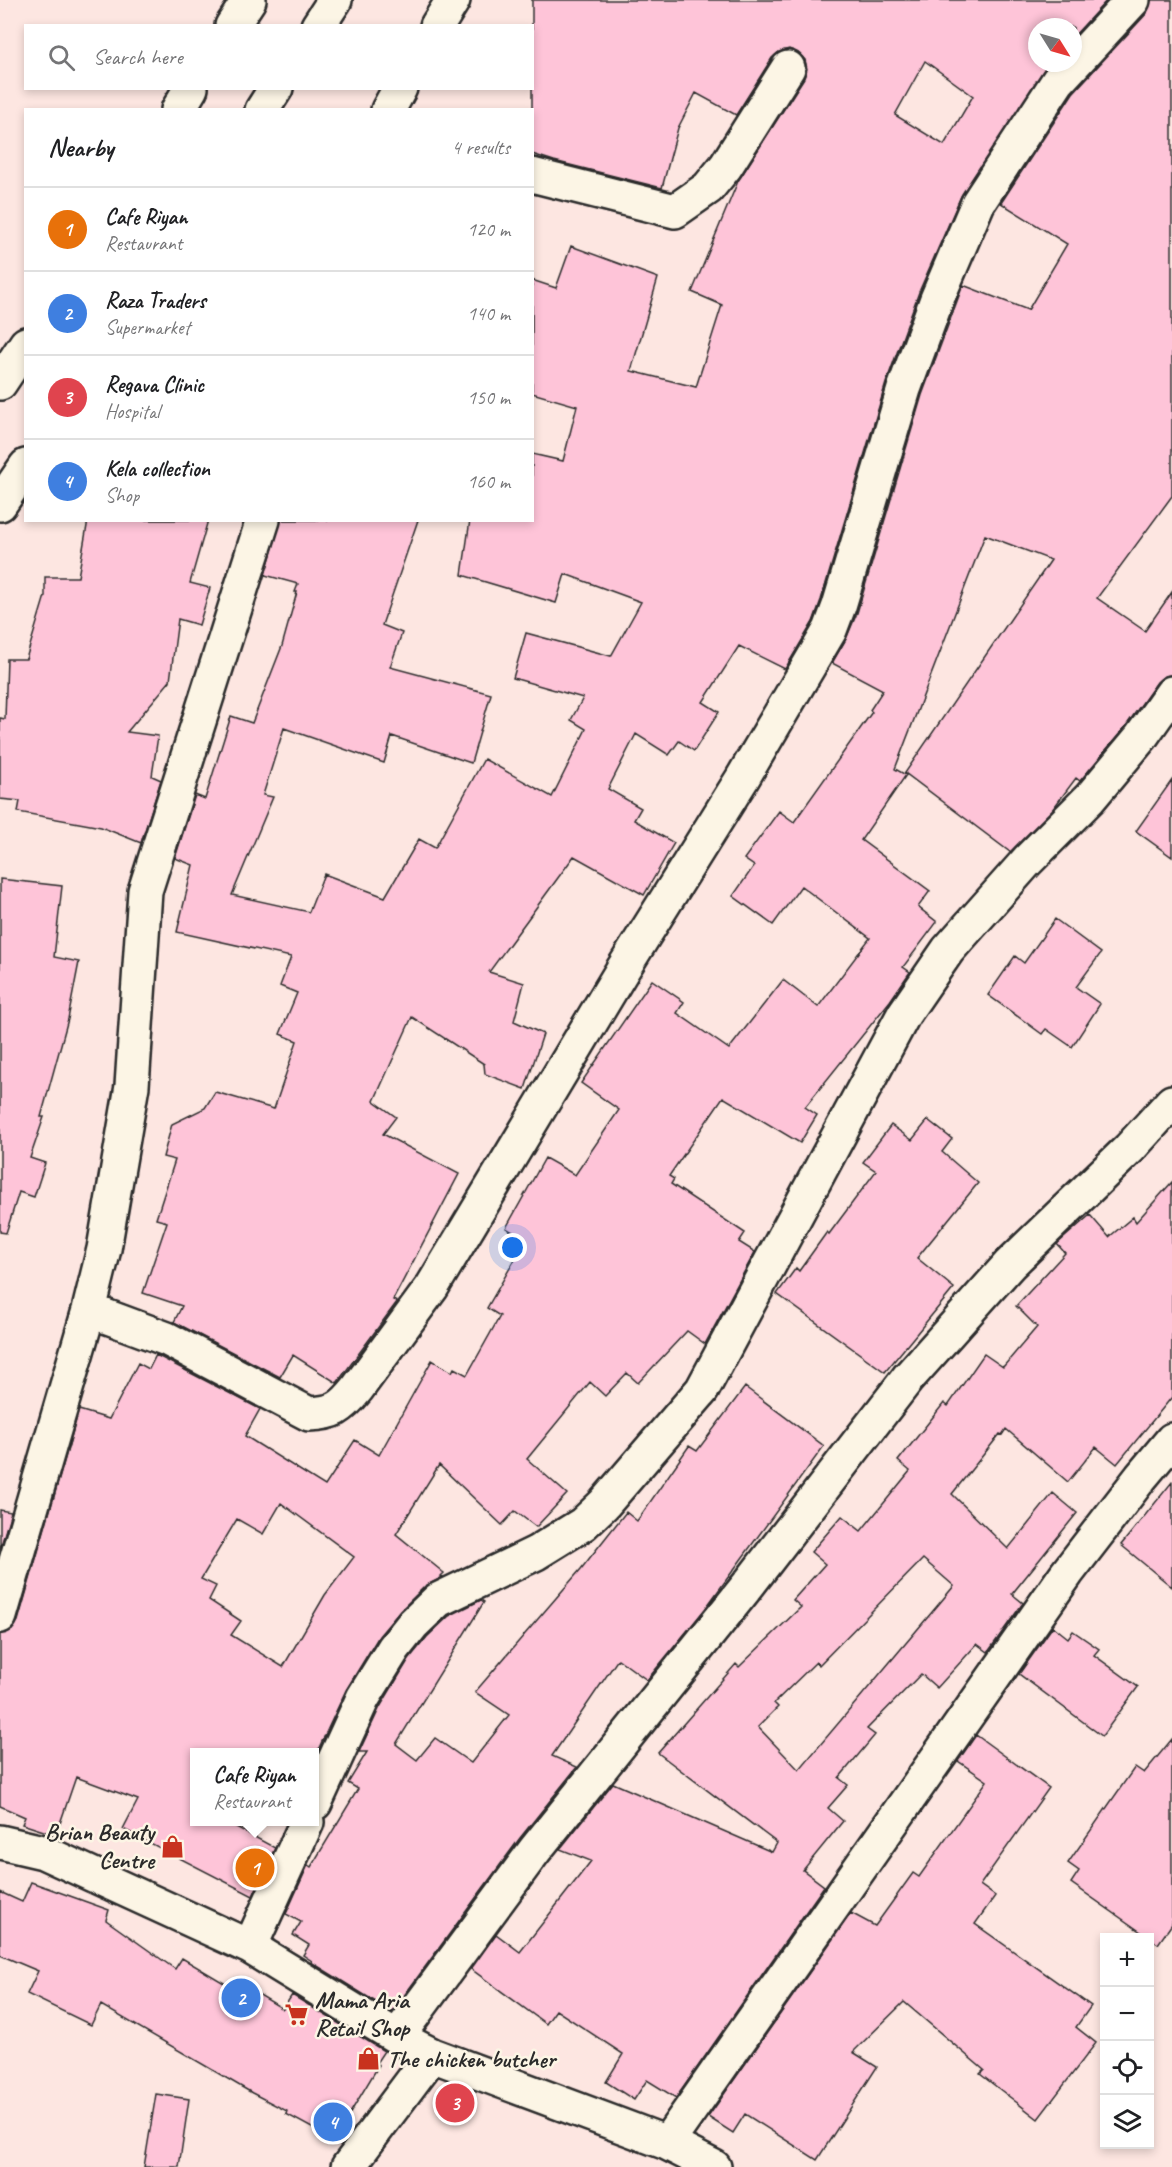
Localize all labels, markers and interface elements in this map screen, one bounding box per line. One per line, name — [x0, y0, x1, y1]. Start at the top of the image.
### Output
north arrow — [1028, 18, 1082, 72]
search box — [24, 24, 534, 90]
icon: search — [45, 41, 78, 74]
text: Search here — [93, 43, 183, 71]
text: Nearby — [48, 131, 113, 164]
text: 4 results — [451, 135, 510, 160]
text: Cafe Riyan — [105, 203, 187, 231]
text: 1 — [63, 217, 72, 242]
text: 120 m — [467, 217, 510, 242]
text: Restaurant — [105, 231, 182, 256]
text: Raza Traders — [105, 287, 206, 315]
text: 2 — [63, 301, 72, 326]
text: 140 m — [467, 301, 510, 326]
text: Supermarket — [105, 315, 190, 340]
text: Regava Clinic — [105, 371, 204, 399]
text: 3 — [63, 385, 72, 410]
text: 150 m — [467, 385, 510, 410]
text: Hospital — [105, 399, 160, 424]
text: Kela collection — [105, 455, 210, 483]
text: 4 — [63, 469, 72, 494]
text: 160 m — [467, 469, 510, 494]
text: Shop — [105, 483, 139, 508]
your location — [498, 1233, 527, 1262]
popup — [190, 1748, 319, 1826]
text: Cafe Riyan — [213, 1761, 296, 1789]
text: Restaurant — [213, 1789, 291, 1814]
place label: Brian Beauty Centre — [45, 1817, 157, 1875]
shop icon: Brian Beauty Centre — [159, 1833, 185, 1859]
pin: 1 — [236, 1846, 274, 1890]
map controls — [1100, 1933, 1154, 2149]
button: + — [1100, 1933, 1154, 1987]
pin: 2 — [222, 1976, 260, 2020]
place label: Mama Aria Retail Shop — [315, 1985, 411, 2043]
button: − — [1100, 1987, 1154, 2041]
supermarket icon: Mama Aria Retail Shop — [284, 2001, 310, 2027]
button: locate — [1100, 2041, 1154, 2095]
place label: The chicken butcher — [387, 2044, 557, 2074]
shop icon: The chicken butcher — [356, 2046, 382, 2072]
pin: 3 — [436, 2080, 474, 2126]
button: layers — [1100, 2095, 1154, 2149]
pin: 4 — [314, 2100, 352, 2144]

